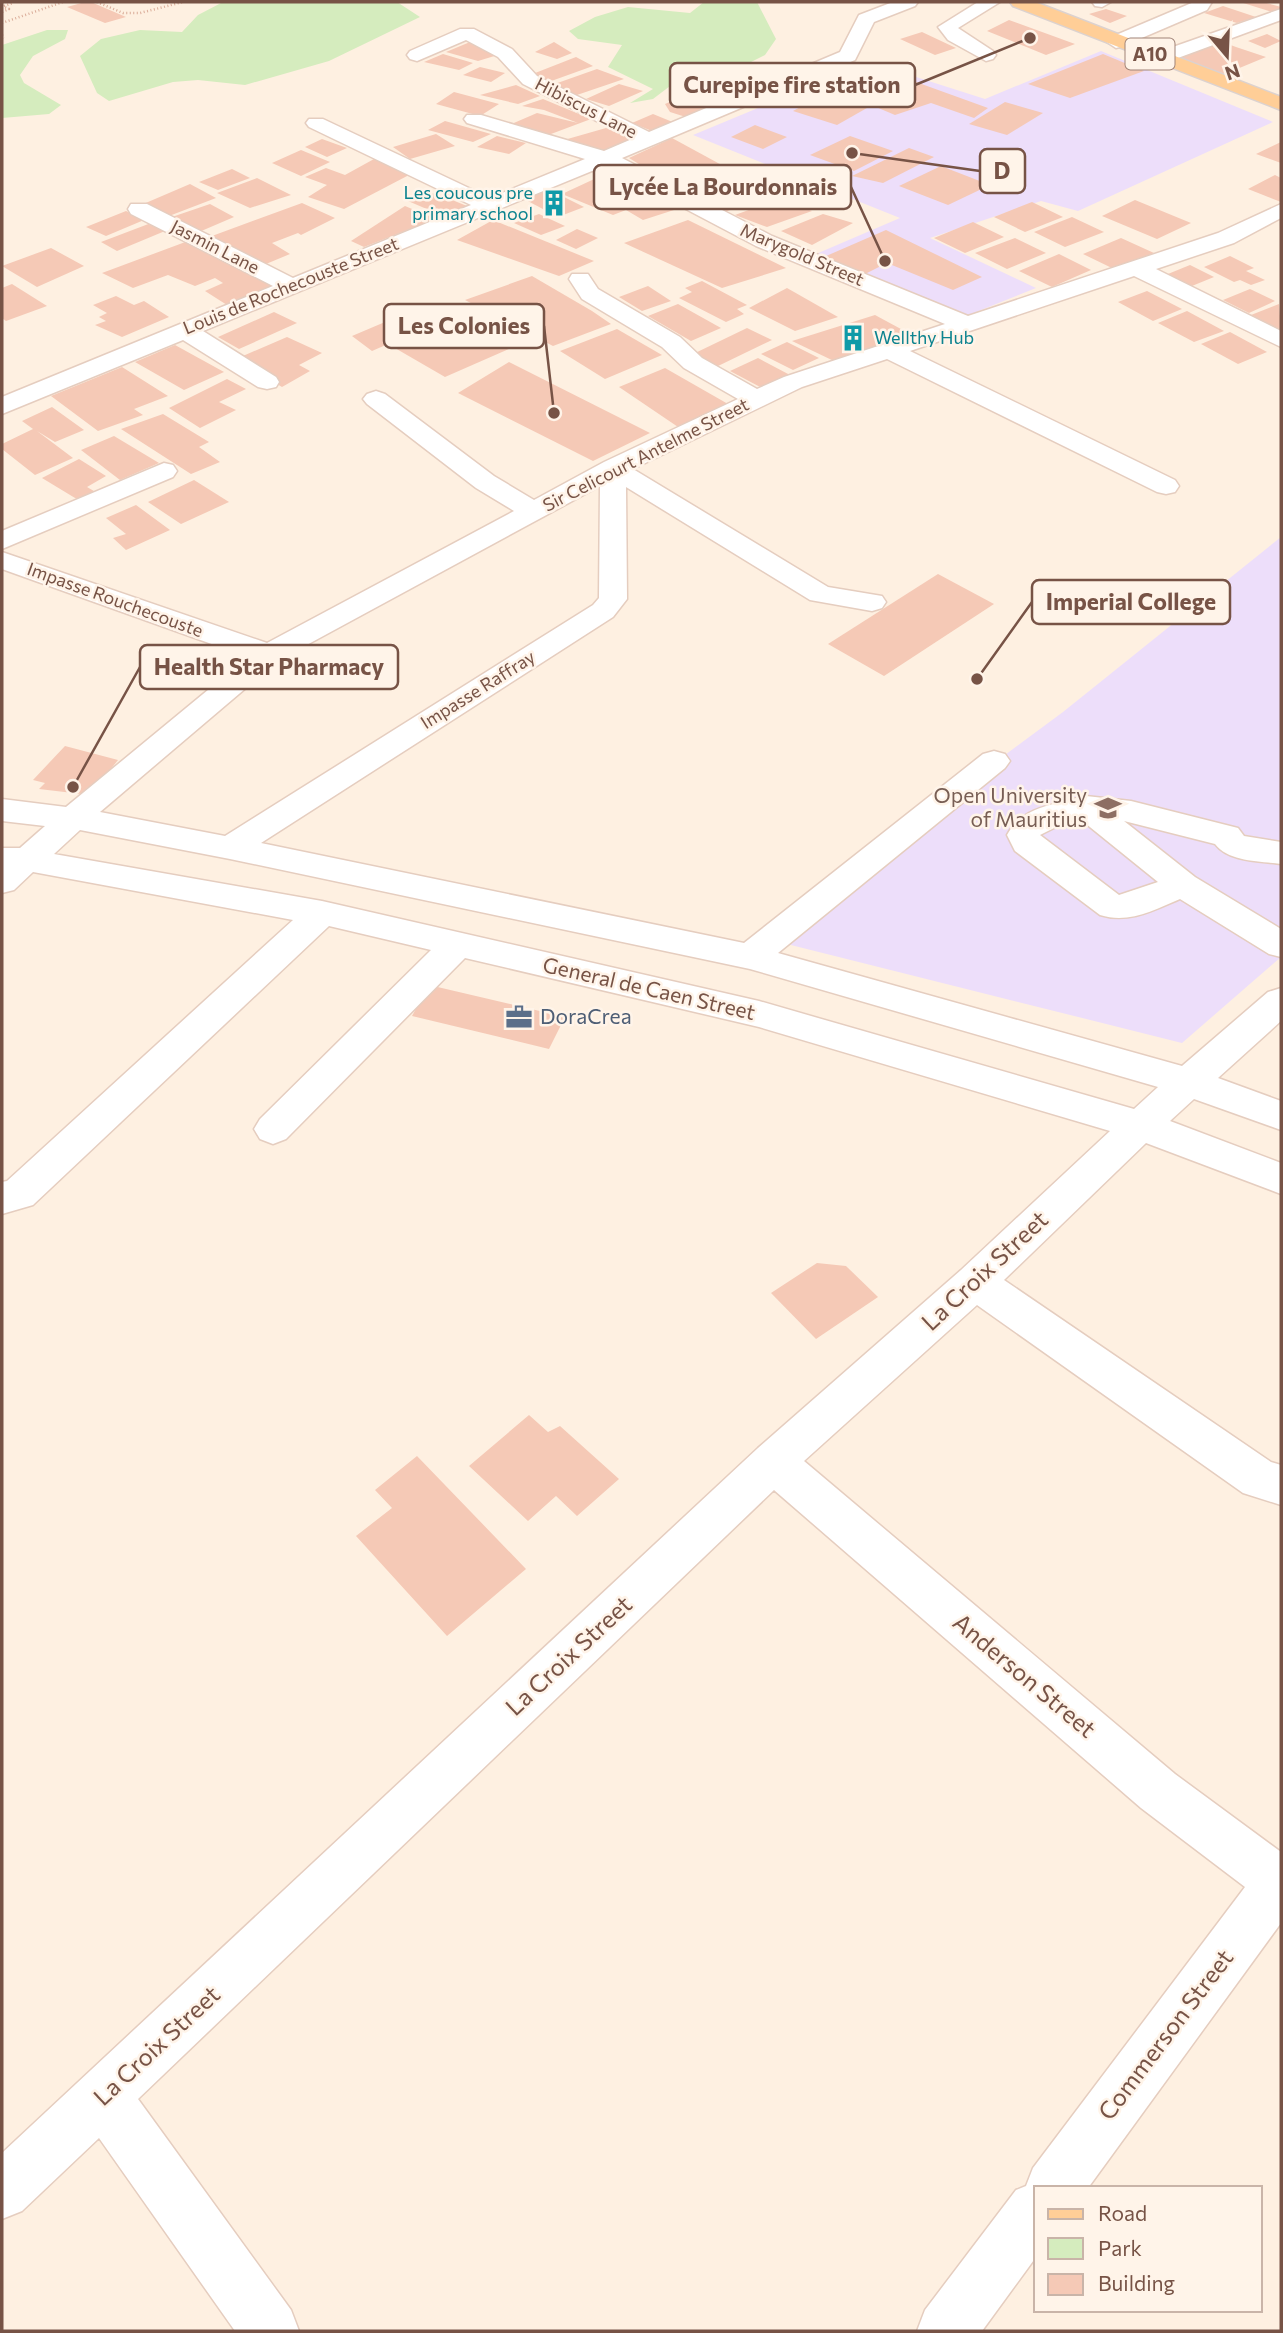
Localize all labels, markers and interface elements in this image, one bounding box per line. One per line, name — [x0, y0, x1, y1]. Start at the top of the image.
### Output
north arrow — [1192, 21, 1262, 91]
road number: A10 — [1126, 38, 1174, 70]
text: N — [1222, 59, 1243, 86]
callout: Curepipe fire station — [670, 63, 915, 107]
text: Curepipe fire station — [683, 70, 901, 98]
street label: Hibiscus Lane — [532, 72, 641, 142]
callout: D — [980, 149, 1025, 193]
text: D — [994, 156, 1011, 184]
callout: Lycée La Bourdonnais — [594, 165, 851, 209]
text: Lycée La Bourdonnais — [609, 172, 838, 200]
place label: Les coucous pre primary school — [403, 181, 533, 224]
building icon: Les coucous pre primary school — [539, 188, 569, 218]
street label: Jasmin Lane — [167, 214, 263, 278]
street label: Marygold Street — [737, 218, 868, 290]
street label: Louis de Rochecouste Street — [180, 232, 402, 338]
callout: Les Colonies — [384, 304, 544, 348]
text: Les Colonies — [398, 311, 531, 339]
building icon: Wellthy Hub — [838, 323, 868, 353]
place label: Wellthy Hub — [874, 326, 974, 348]
street label: Sir Celicourt Antelme Street — [539, 393, 752, 516]
street label: Impasse Rouchecouste — [24, 557, 206, 641]
callout: Imperial College — [1032, 580, 1230, 624]
text: Imperial College — [1046, 587, 1216, 615]
callout: Health Star Pharmacy — [140, 645, 398, 689]
street label: Impasse Raffray — [416, 645, 539, 733]
text: Health Star Pharmacy — [154, 652, 385, 680]
place label: Open University of Mauritius — [934, 782, 1087, 831]
school or university icon: Open University of Mauritius — [1093, 793, 1123, 823]
street label: General de Caen Street — [541, 951, 758, 1024]
office icon: DoraCrea — [504, 1002, 534, 1032]
place label: DoraCrea — [540, 1003, 632, 1028]
street label: La Croix Street — [915, 1204, 1053, 1336]
street label: La Croix Street — [499, 1589, 637, 1721]
street label: Anderson Street — [948, 1607, 1102, 1743]
street label: Commerson Street — [1091, 1943, 1238, 2125]
street label: La Croix Street — [87, 1979, 225, 2111]
legend — [1034, 2186, 1262, 2312]
text: Road — [1098, 2200, 1147, 2225]
text: Park — [1098, 2235, 1142, 2260]
text: Building — [1098, 2270, 1175, 2295]

